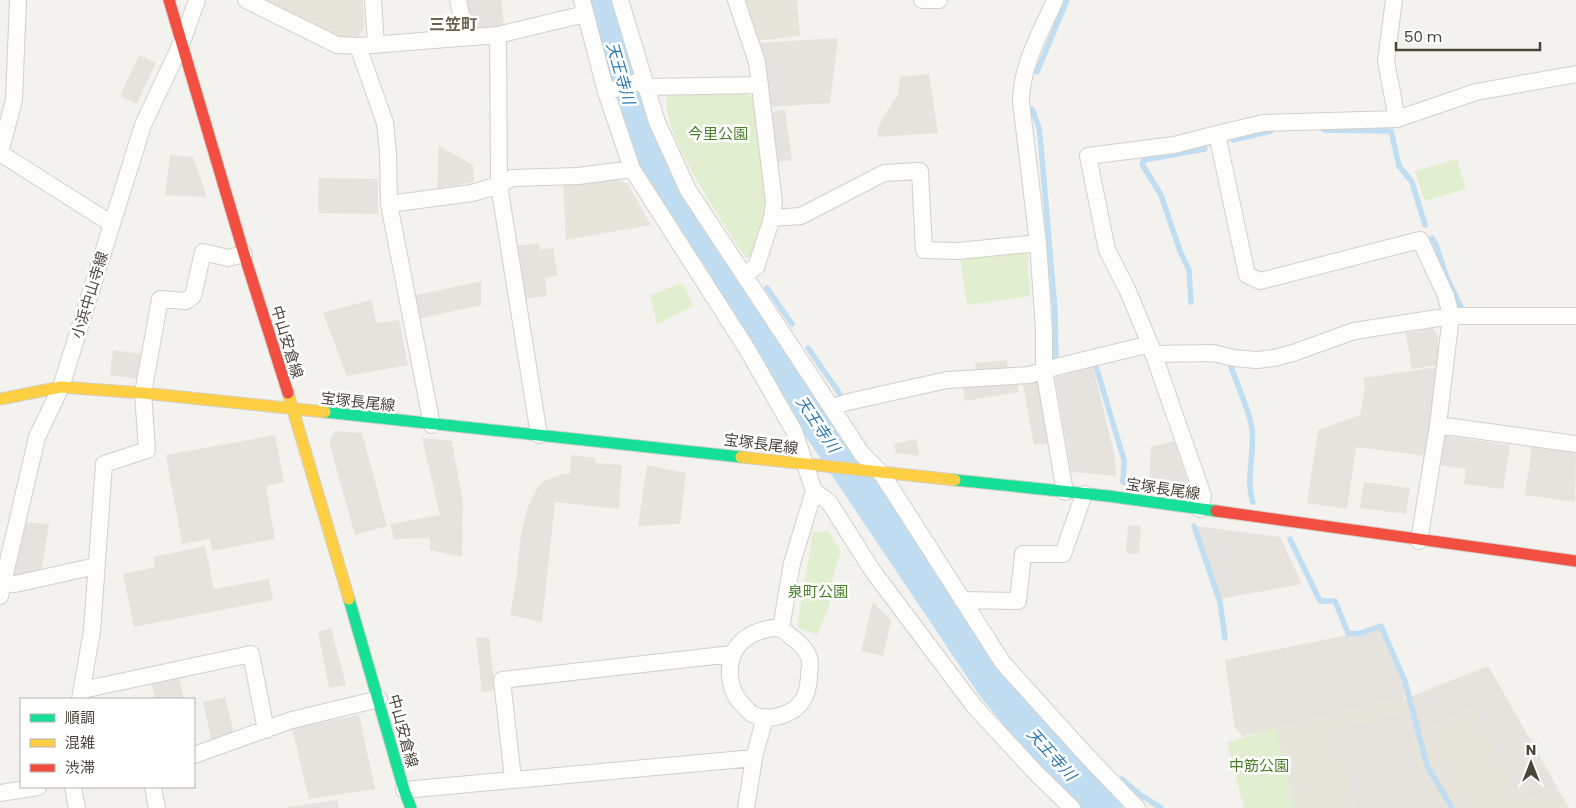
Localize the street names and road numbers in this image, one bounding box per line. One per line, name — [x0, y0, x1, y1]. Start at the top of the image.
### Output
street label: 小浜中山寺線 — [66, 249, 113, 341]
street label: 中山安倉線 — [266, 303, 308, 381]
street label: 宝塚長尾線 — [320, 387, 396, 416]
street label: 宝塚長尾線 — [723, 429, 800, 458]
street label: 宝塚長尾線 — [1124, 473, 1202, 504]
street label: 中山安倉線 — [384, 692, 423, 770]

